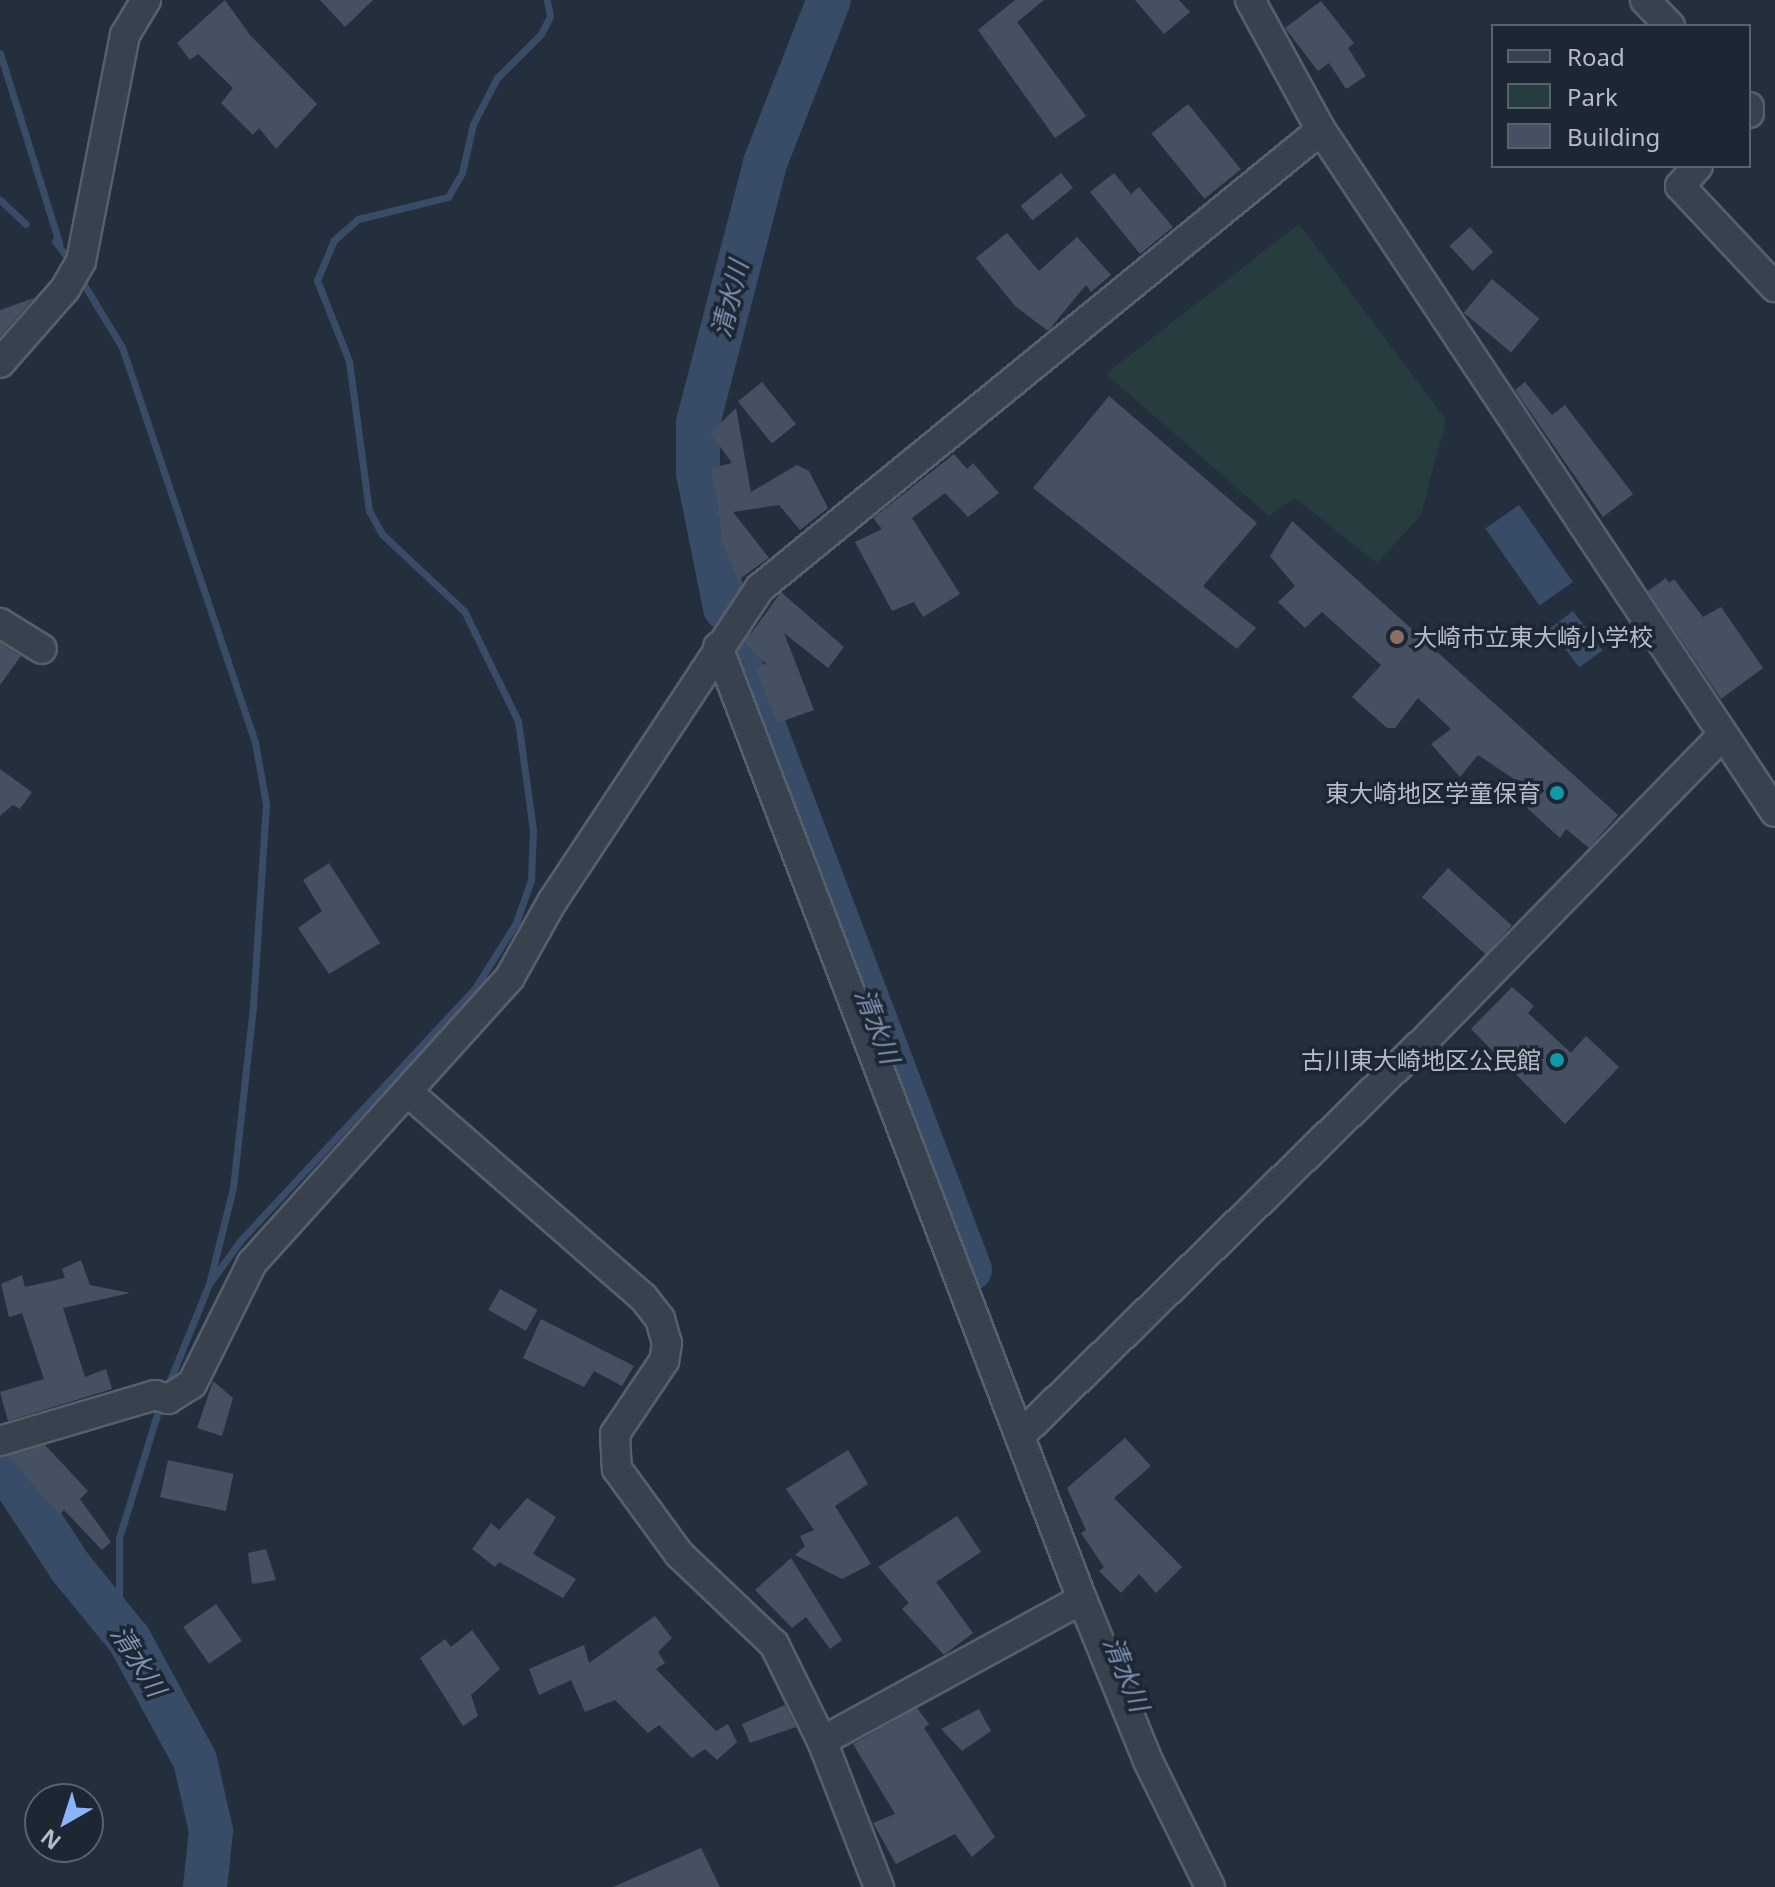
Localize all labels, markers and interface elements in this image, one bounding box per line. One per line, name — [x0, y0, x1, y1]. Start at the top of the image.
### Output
legend — [1491, 24, 1751, 168]
text: Road — [1567, 40, 1625, 73]
text: Park — [1567, 80, 1618, 113]
text: Building — [1567, 120, 1660, 153]
water label: 清水川 — [705, 257, 755, 341]
place label: 大崎市立東大崎小学校 — [1413, 623, 1653, 651]
marker: 大崎市立東大崎小学校 — [1388, 628, 1406, 646]
place label: 東大崎地区学童保育 — [1325, 779, 1541, 807]
marker: 東大崎地区学童保育 — [1548, 784, 1566, 802]
water label: 清水川 — [848, 984, 906, 1068]
place label: 古川東大崎地区公民館 — [1301, 1046, 1541, 1074]
marker: 古川東大崎地区公民館 — [1548, 1051, 1566, 1069]
water label: 清水川 — [104, 1620, 172, 1702]
water label: 清水川 — [1097, 1632, 1155, 1716]
north arrow — [24, 1783, 104, 1863]
text: N — [34, 1823, 67, 1857]

